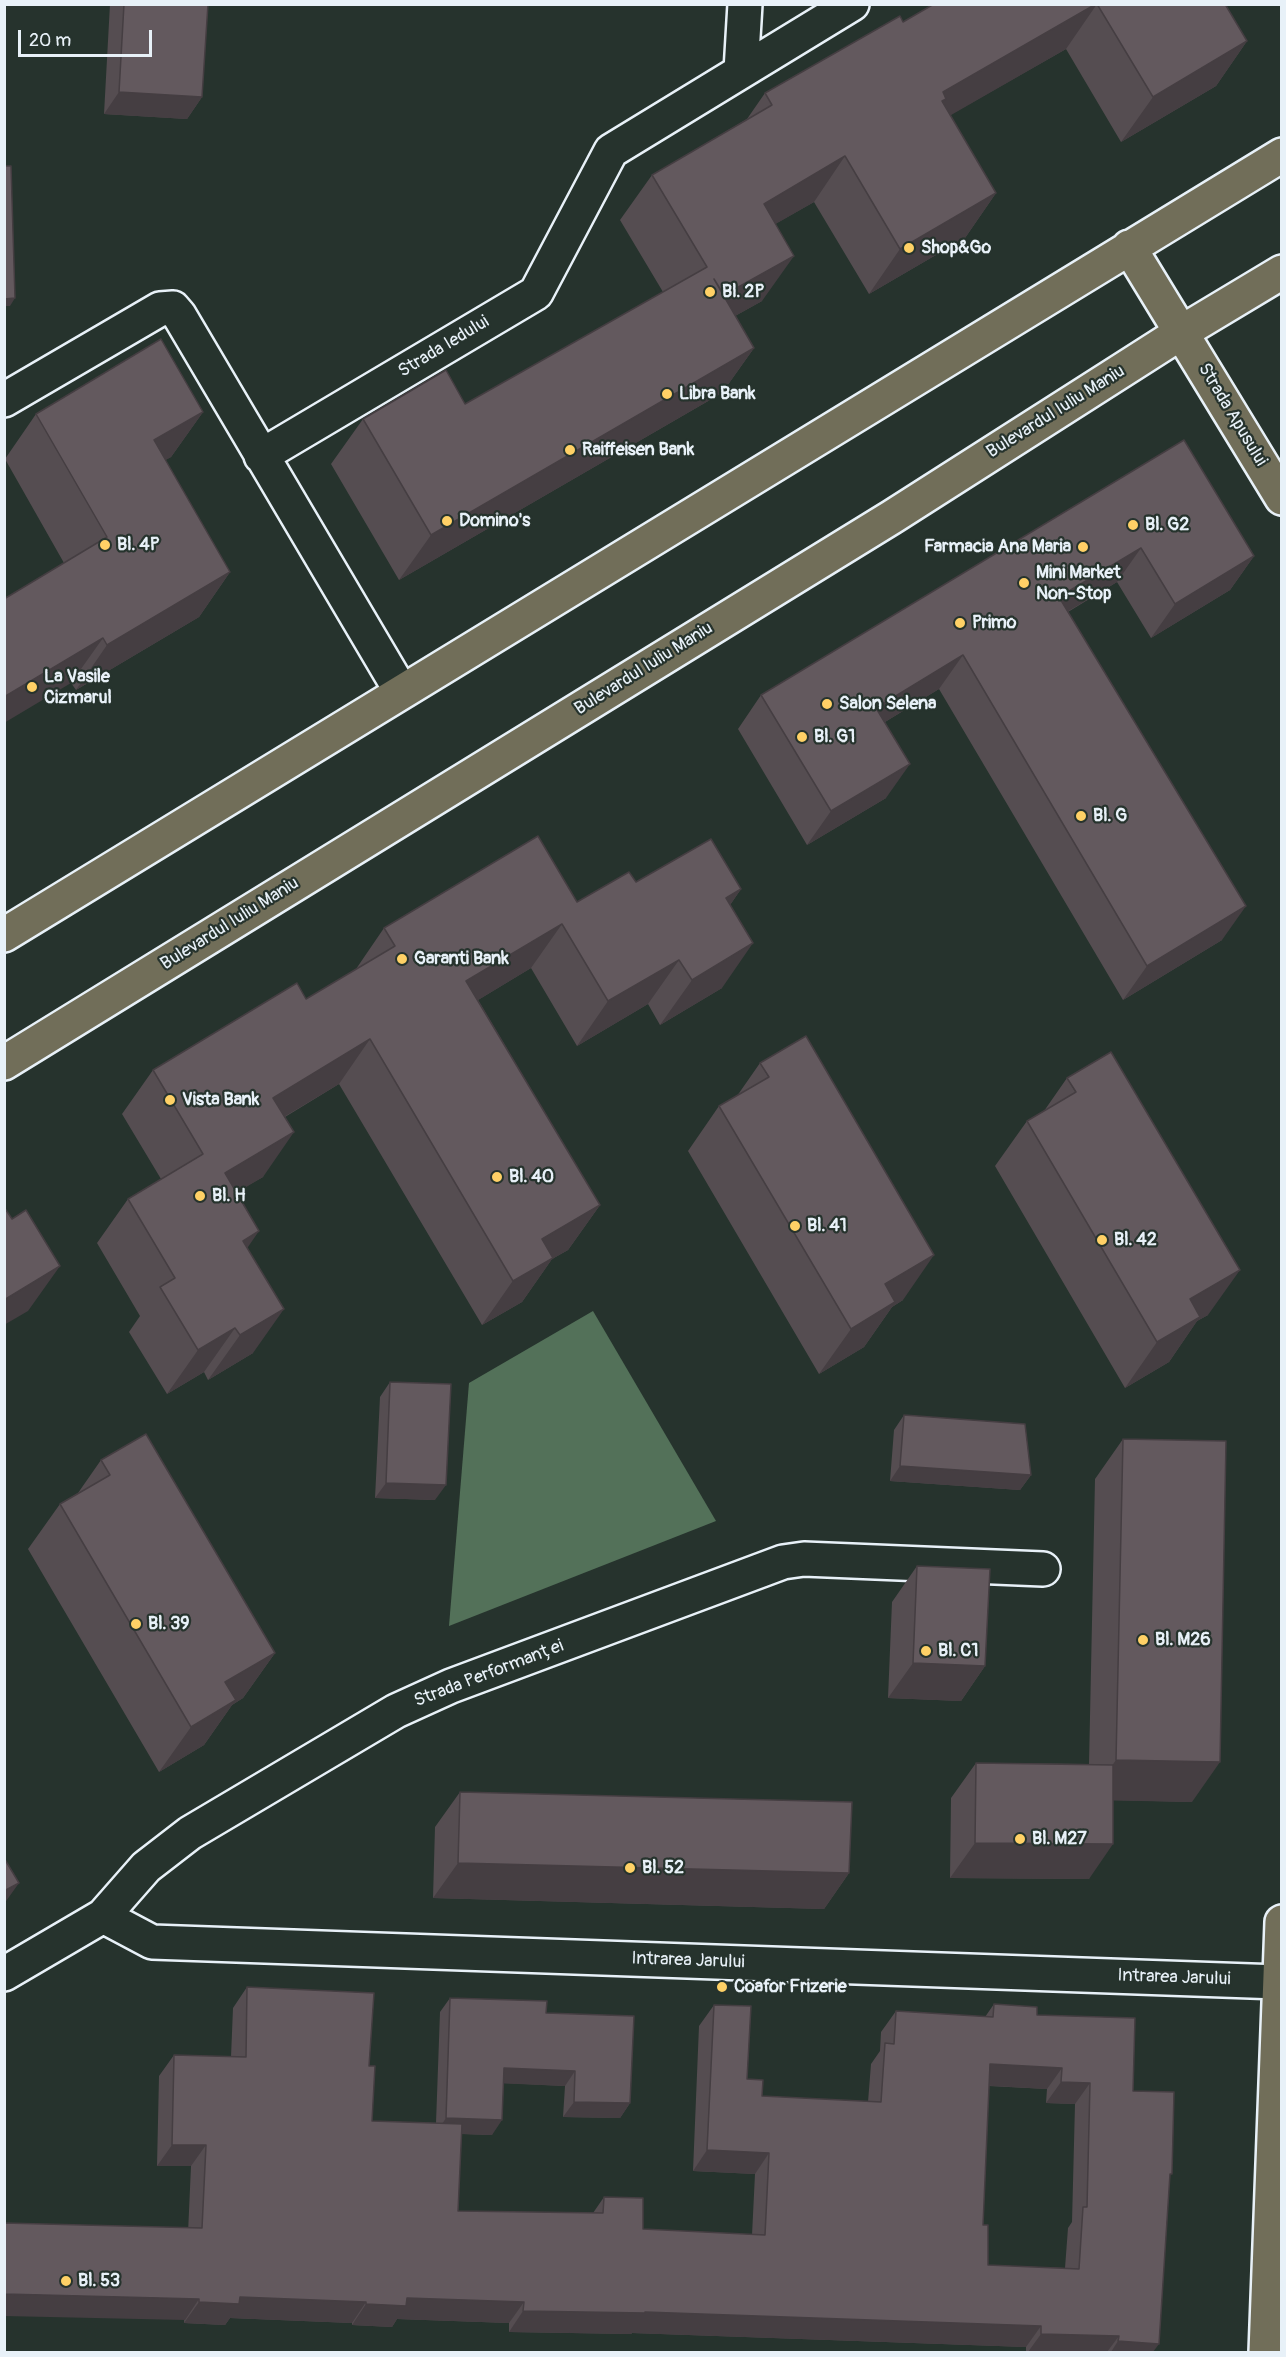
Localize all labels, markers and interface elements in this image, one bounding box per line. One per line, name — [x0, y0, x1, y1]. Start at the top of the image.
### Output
scale bar — [21, 18, 154, 56]
text: 20 m — [29, 29, 71, 52]
place label: Shop&Go — [921, 237, 991, 259]
marker: Shop&Go — [902, 241, 916, 255]
place label: Bl. 2P — [722, 281, 764, 303]
marker: Bl. 2P — [703, 285, 717, 299]
street label: Strada Iedului — [395, 311, 493, 383]
street label: Strada Apusului — [1193, 360, 1271, 470]
street label: Bulevardul Iuliu Maniu — [983, 361, 1129, 463]
place label: Libra Bank — [679, 383, 756, 405]
marker: Libra Bank — [660, 387, 674, 401]
place label: Raiffeisen Bank — [582, 439, 694, 461]
marker: Raiffeisen Bank — [563, 443, 577, 457]
place label: Domino's — [459, 510, 530, 532]
marker: Domino's — [440, 514, 454, 528]
place label: Bl. G2 — [1145, 514, 1189, 536]
marker: Bl. G2 — [1126, 518, 1140, 532]
place label: Bl. 4P — [117, 534, 160, 556]
place label: Farmacia Ana Maria — [924, 536, 1071, 558]
marker: Bl. 4P — [98, 538, 112, 552]
marker: Farmacia Ana Maria — [1076, 540, 1090, 554]
place label: Mini Market Non-Stop — [1036, 562, 1121, 604]
marker: Mini Market Non-Stop — [1017, 576, 1031, 590]
place label: Primo — [972, 612, 1016, 634]
marker: Primo — [953, 616, 967, 630]
street label: Bulevardul Iuliu Maniu — [571, 618, 717, 720]
place label: La Vasile Cizmarul — [44, 666, 112, 708]
marker: La Vasile Cizmarul — [25, 680, 39, 694]
place label: Salon Selena — [839, 693, 936, 715]
marker: Salon Selena — [820, 697, 834, 711]
place label: Bl. G1 — [814, 726, 855, 748]
marker: Bl. G1 — [795, 730, 809, 744]
place label: Bl. G — [1093, 805, 1127, 827]
marker: Bl. G — [1074, 809, 1088, 823]
street label: Bulevardul Iuliu Maniu — [157, 873, 303, 975]
place label: Garanti Bank — [414, 948, 509, 970]
marker: Garanti Bank — [395, 952, 409, 966]
place label: Vista Bank — [182, 1089, 259, 1111]
marker: Vista Bank — [163, 1093, 177, 1107]
place label: Bl. 40 — [509, 1166, 554, 1188]
marker: Bl. 40 — [490, 1170, 504, 1184]
place label: Bl. H — [212, 1185, 246, 1207]
marker: Bl. H — [193, 1189, 207, 1203]
place label: Bl. 41 — [807, 1215, 847, 1237]
marker: Bl. 41 — [788, 1219, 802, 1233]
place label: Bl. 42 — [1114, 1229, 1157, 1251]
marker: Bl. 42 — [1095, 1233, 1109, 1247]
place label: Bl. 39 — [148, 1613, 190, 1635]
marker: Bl. 39 — [129, 1617, 143, 1631]
place label: Bl. M26 — [1155, 1629, 1211, 1651]
marker: Bl. M26 — [1136, 1633, 1150, 1647]
street label: Strada Performanței — [411, 1636, 567, 1712]
place label: Bl. C1 — [938, 1640, 978, 1662]
marker: Bl. C1 — [919, 1644, 933, 1658]
place label: Bl. M27 — [1032, 1828, 1087, 1850]
marker: Bl. M27 — [1013, 1832, 1027, 1846]
place label: Bl. 52 — [642, 1857, 684, 1879]
marker: Bl. 52 — [623, 1861, 637, 1875]
street label: Intrarea Jarului — [631, 1948, 745, 1974]
street label: Intrarea Jarului — [1117, 1965, 1231, 1991]
place label: Coafor Frizerie — [734, 1976, 847, 1998]
marker: Coafor Frizerie — [715, 1980, 729, 1994]
place label: Bl. 53 — [78, 2270, 120, 2292]
marker: Bl. 53 — [59, 2274, 73, 2288]

